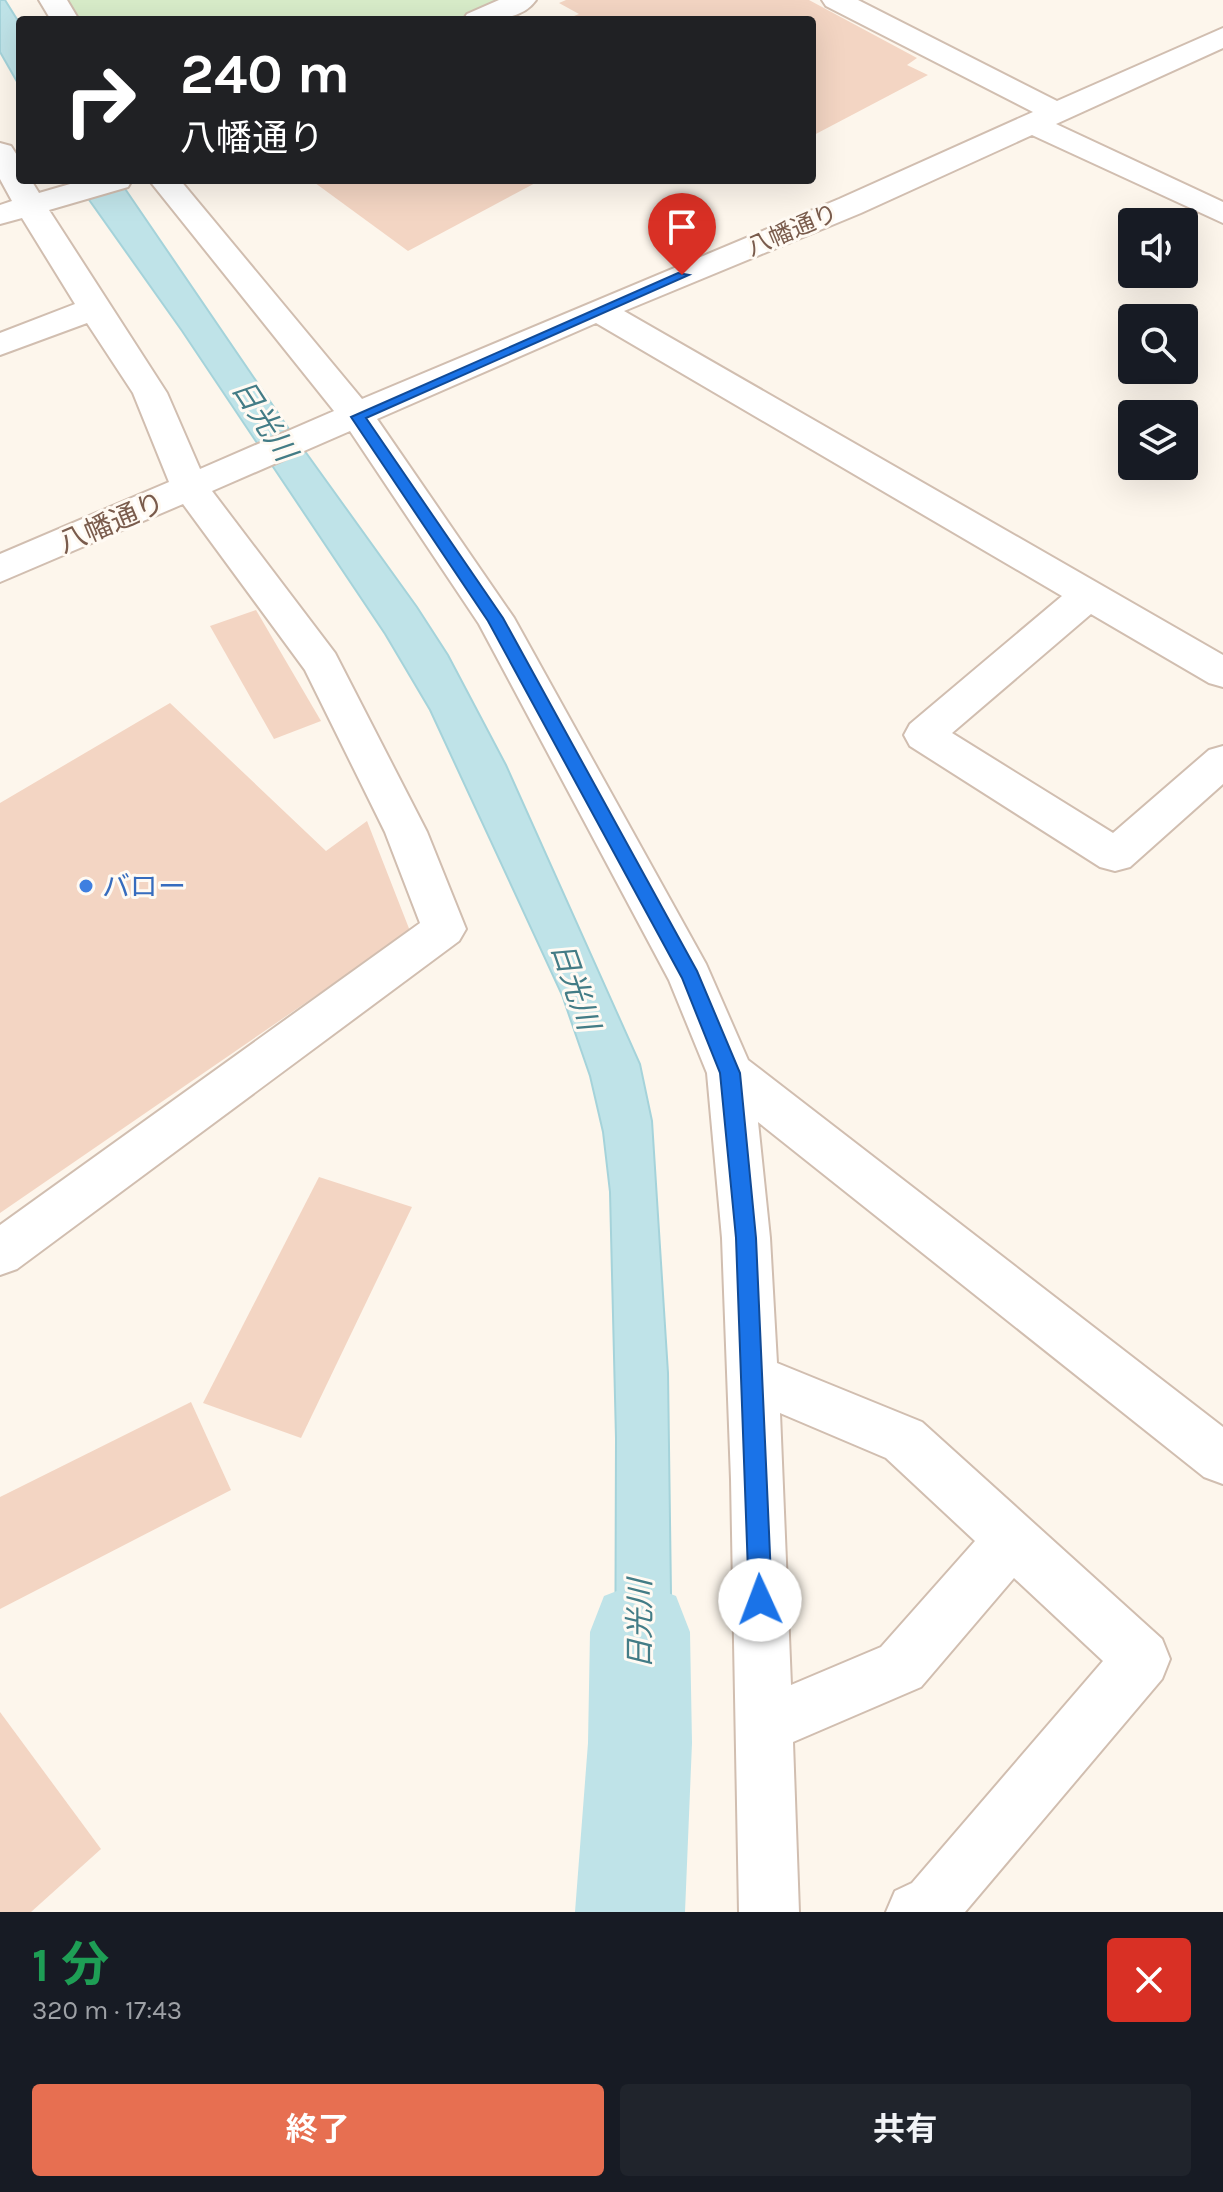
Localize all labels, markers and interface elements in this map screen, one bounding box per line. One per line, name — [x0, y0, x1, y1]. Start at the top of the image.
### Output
text: 240 m — [180, 41, 350, 106]
icon: right — [48, 48, 152, 152]
text: 八幡通り — [180, 117, 324, 159]
pin — [648, 193, 716, 275]
street label: 八幡通り — [742, 198, 842, 262]
icon: arrive — [660, 205, 704, 249]
map controls — [1118, 208, 1198, 480]
button: sound — [1118, 208, 1198, 288]
button: search — [1118, 304, 1198, 384]
water label: 日光川 — [224, 372, 305, 470]
button: layers — [1118, 400, 1198, 480]
street label: 八幡通り — [53, 485, 169, 560]
place label: バロー — [102, 870, 186, 903]
marker: バロー — [77, 877, 95, 895]
water label: 日光川 — [543, 938, 608, 1037]
position arrow — [718, 1558, 802, 1642]
water label: 日光川 — [622, 1576, 658, 1669]
text: 1 分 — [32, 1937, 109, 1993]
button: close — [1107, 1938, 1191, 2022]
text: 320 m · 17:43 — [32, 1995, 182, 2026]
button: 終了 — [32, 2084, 604, 2176]
button: 共有 — [620, 2084, 1191, 2176]

